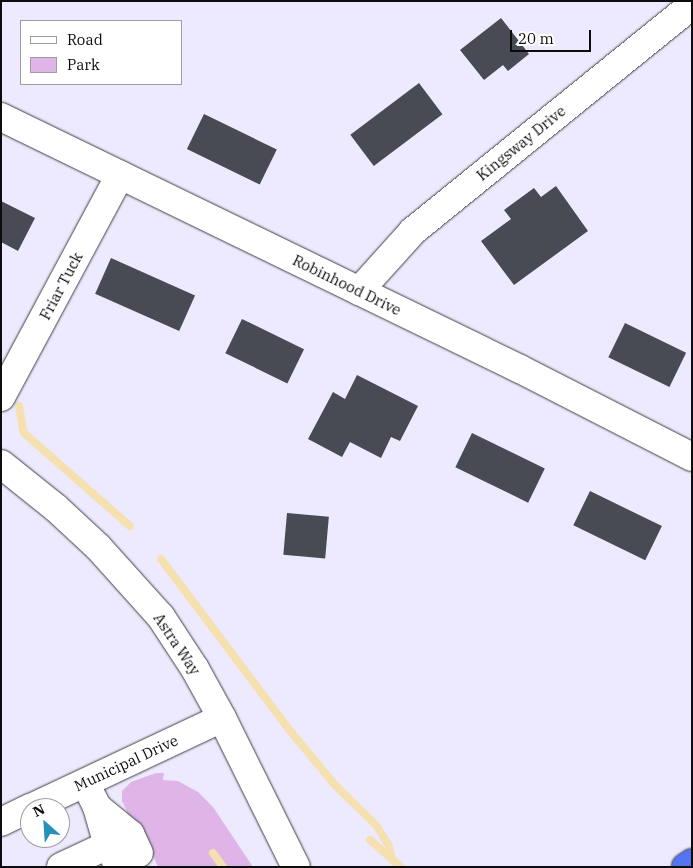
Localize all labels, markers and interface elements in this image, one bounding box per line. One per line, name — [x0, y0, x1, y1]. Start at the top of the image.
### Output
legend — [20, 20, 182, 85]
scale bar — [513, 20, 594, 52]
text: 20 m — [518, 29, 554, 48]
text: Road — [67, 30, 103, 49]
text: Park — [67, 55, 100, 74]
street label: Kingsway Drive — [473, 102, 569, 184]
street label: Friar Tuck — [36, 249, 86, 323]
street label: Robinhood Drive — [290, 251, 404, 319]
street label: Astra Way — [150, 610, 204, 678]
street label: Municipal Drive — [71, 731, 181, 795]
north arrow — [20, 798, 70, 848]
text: N — [30, 800, 48, 821]

